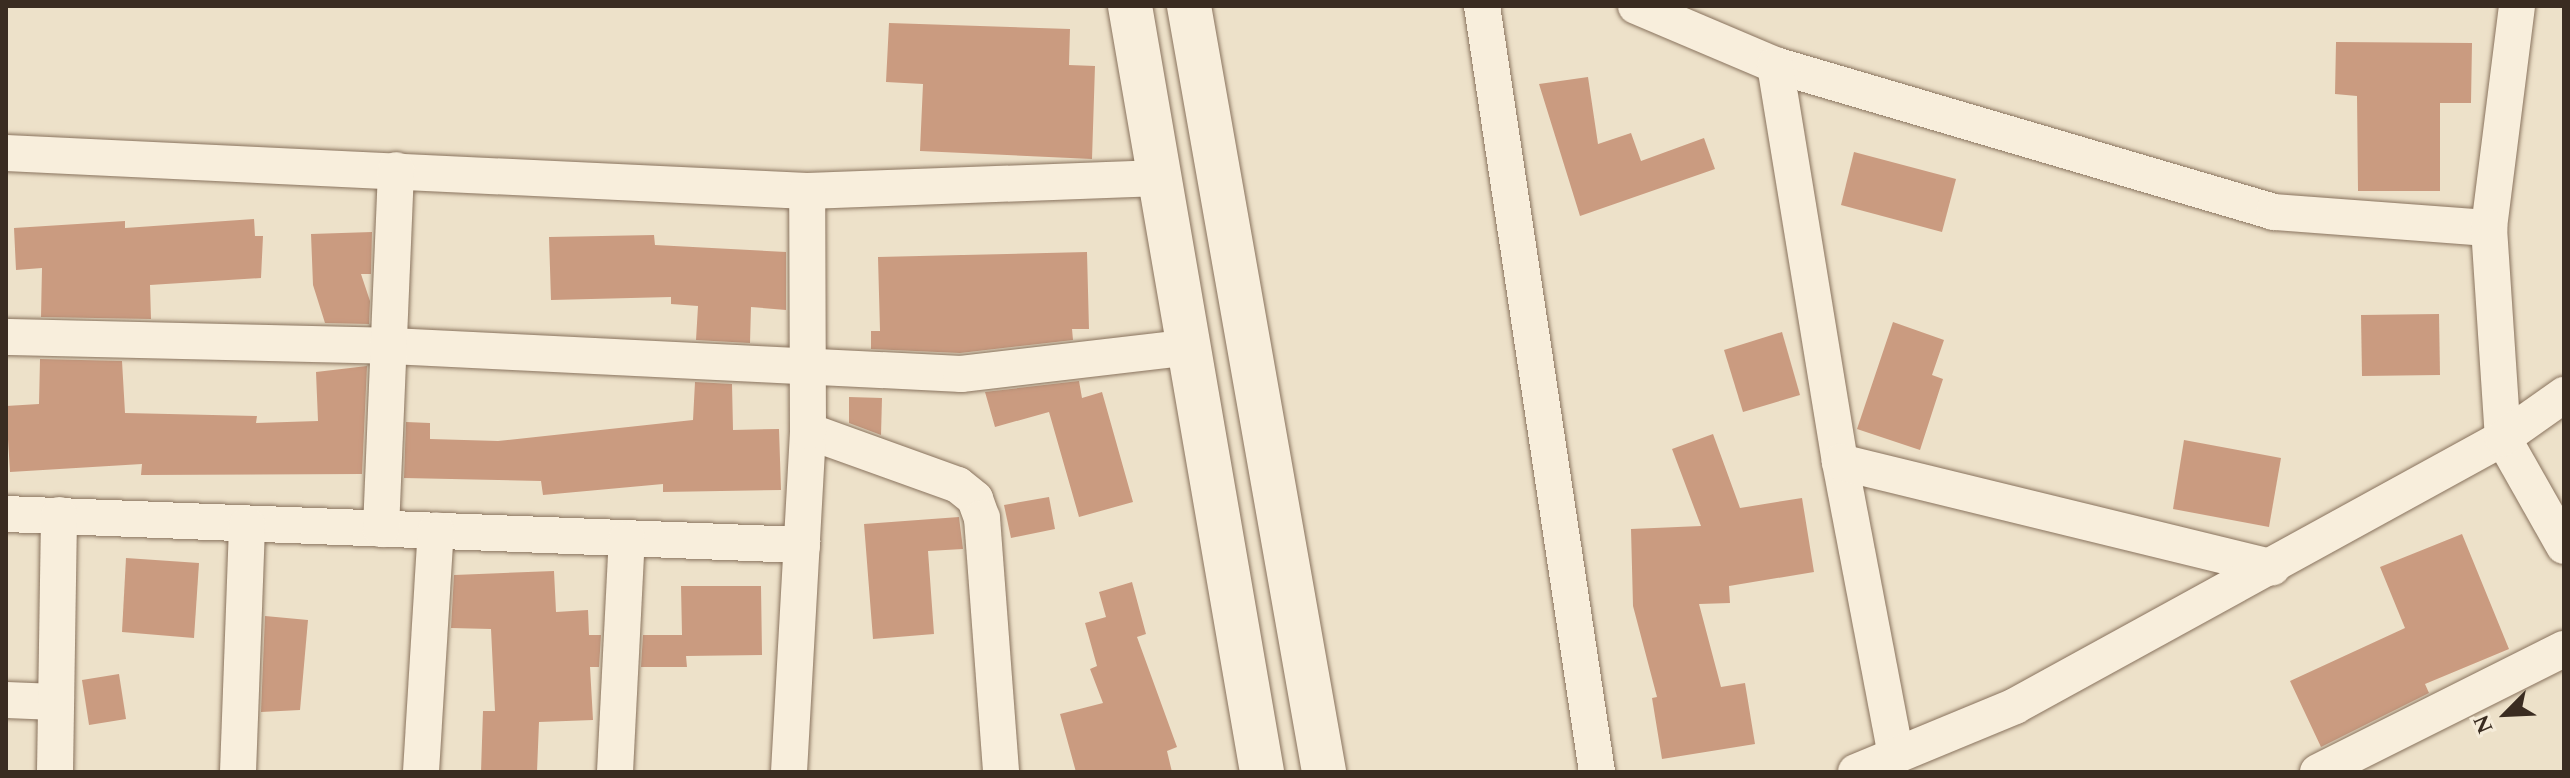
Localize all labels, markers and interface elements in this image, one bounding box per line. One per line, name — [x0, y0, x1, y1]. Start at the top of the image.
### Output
north arrow — [2466, 674, 2546, 754]
text: N — [2465, 709, 2502, 739]

